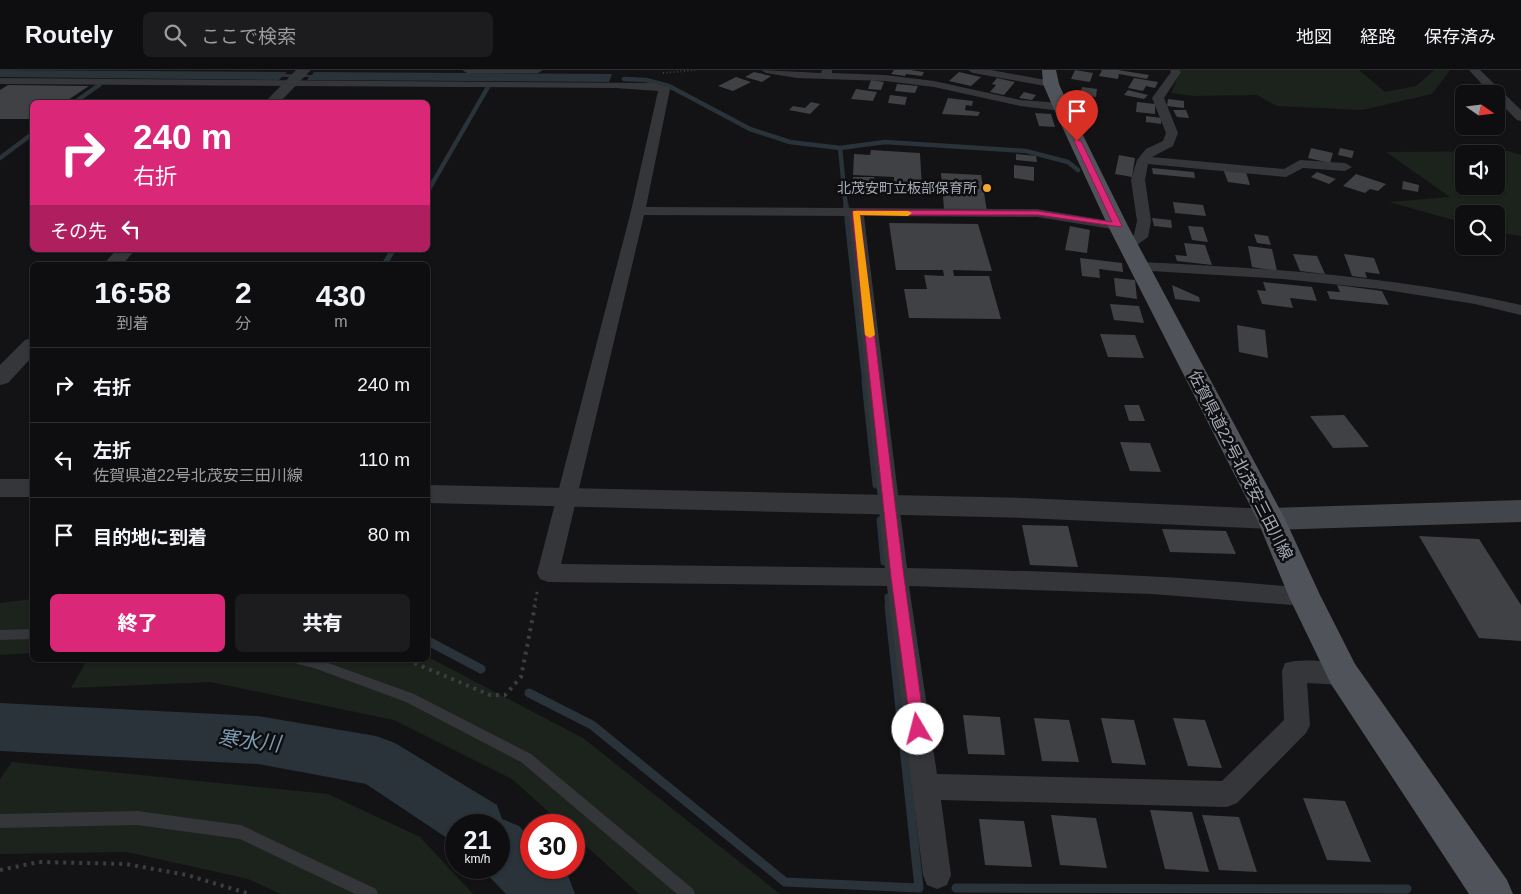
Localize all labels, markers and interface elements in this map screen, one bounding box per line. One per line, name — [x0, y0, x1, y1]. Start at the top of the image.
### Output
search box — [143, 12, 493, 57]
text: Routely — [25, 21, 113, 48]
icon: search — [161, 21, 189, 49]
text: ここで検索 — [201, 26, 296, 47]
text: 地図 — [1296, 27, 1332, 47]
text: 経路 — [1360, 27, 1396, 47]
text: 保存済み — [1424, 27, 1496, 47]
north arrow — [1455, 85, 1505, 135]
map controls — [1455, 85, 1505, 255]
pin — [1056, 90, 1098, 141]
icon: arrive — [1063, 97, 1091, 125]
text: 240 m — [133, 117, 232, 156]
icon: right — [50, 120, 115, 185]
button: sound — [1455, 145, 1505, 195]
text: 右折 — [133, 164, 177, 189]
place label: 北茂安町立板部保育所 — [837, 180, 977, 196]
marker: 北茂安町立板部保育所 — [981, 182, 993, 194]
button: search — [1455, 205, 1505, 255]
icon: left — [117, 215, 145, 243]
text: その先 — [50, 221, 107, 242]
text: 16:58 — [94, 276, 171, 309]
text: 2 — [235, 276, 252, 309]
text: 430 — [316, 279, 366, 312]
text: m — [334, 313, 347, 330]
text: 到着 — [116, 315, 149, 332]
text: 分 — [235, 315, 251, 332]
street label: 佐賀県道22号北茂安三田川線 — [1185, 368, 1296, 563]
icon: right — [50, 371, 78, 399]
text: 240 m — [357, 374, 410, 395]
text: 右折 — [93, 377, 131, 398]
text: 左折 — [93, 440, 131, 461]
icon: left — [50, 446, 78, 474]
text: 110 m — [359, 449, 410, 470]
text: 佐賀県道22号北茂安三田川線 — [93, 467, 303, 484]
icon: arrive — [50, 521, 78, 549]
text: 80 m — [368, 524, 410, 545]
text: 目的地に到着 — [93, 527, 207, 548]
button: 終了 — [50, 594, 225, 652]
button: 共有 — [235, 594, 410, 652]
position arrow — [891, 702, 943, 754]
water label: 寒水川 — [217, 726, 284, 755]
speed limit sign: 30 — [520, 814, 585, 879]
text: 21 — [464, 826, 491, 854]
text: km/h — [464, 852, 491, 866]

